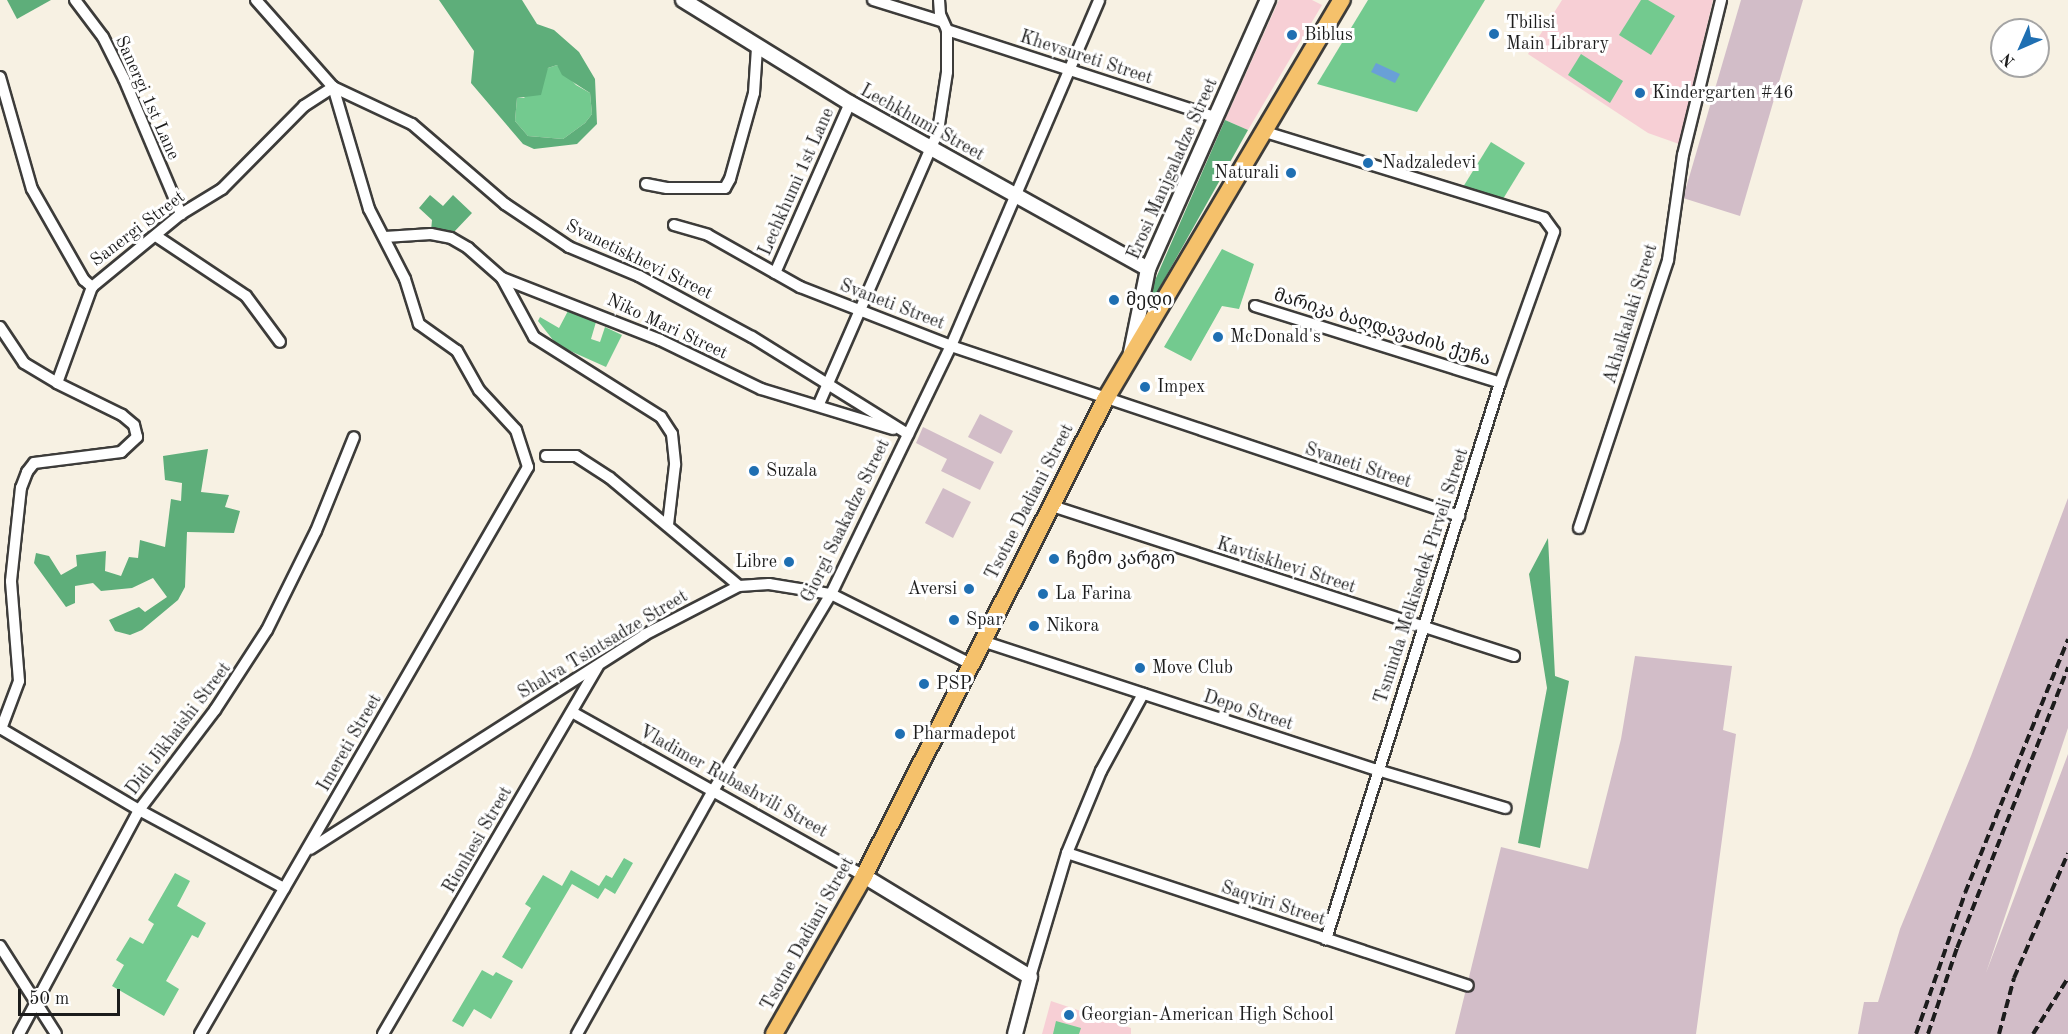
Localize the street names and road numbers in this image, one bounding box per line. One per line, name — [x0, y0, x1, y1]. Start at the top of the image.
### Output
street label: Khevsureti Street — [1017, 26, 1155, 90]
street label: Sanergi 1st Lane — [110, 33, 184, 163]
street label: Erosi Manjgaladze Street — [1123, 75, 1223, 263]
street label: Lechkhumi Street — [856, 80, 988, 166]
street label: Lechkhumi 1st Lane — [755, 105, 839, 259]
street label: Sanergi Street — [86, 186, 190, 272]
street label: Svanetiskhevi Street — [562, 215, 716, 305]
street label: Akhalkalaki Street — [1599, 241, 1663, 387]
street label: Svaneti Street — [836, 275, 948, 335]
street label: მარიკა ბაღდავაძის ქუჩა — [1271, 285, 1493, 371]
street label: Niko Mari Street — [603, 290, 731, 364]
street label: Tsotne Dadiani Street — [981, 420, 1079, 584]
street label: Giorgi Saakadze Street — [797, 436, 895, 606]
street label: Svaneti Street — [1302, 439, 1414, 493]
street label: Tsminda Melkisedek Pirveli Street — [1370, 446, 1474, 706]
street label: Kavtiskhevi Street — [1214, 533, 1358, 599]
street label: Shalva Tsintsadze Street — [514, 586, 692, 704]
street label: Didi Jikhaishi Street — [122, 658, 236, 800]
street label: Depo Street — [1200, 686, 1296, 736]
street label: Imereti Street — [313, 690, 387, 796]
street label: Vladimer Rubashvili Street — [635, 721, 831, 843]
street label: Rionhesi Street — [439, 783, 517, 897]
street label: Tsotne Dadiani Street — [757, 853, 859, 1015]
street label: Saqviri Street — [1218, 877, 1328, 931]

